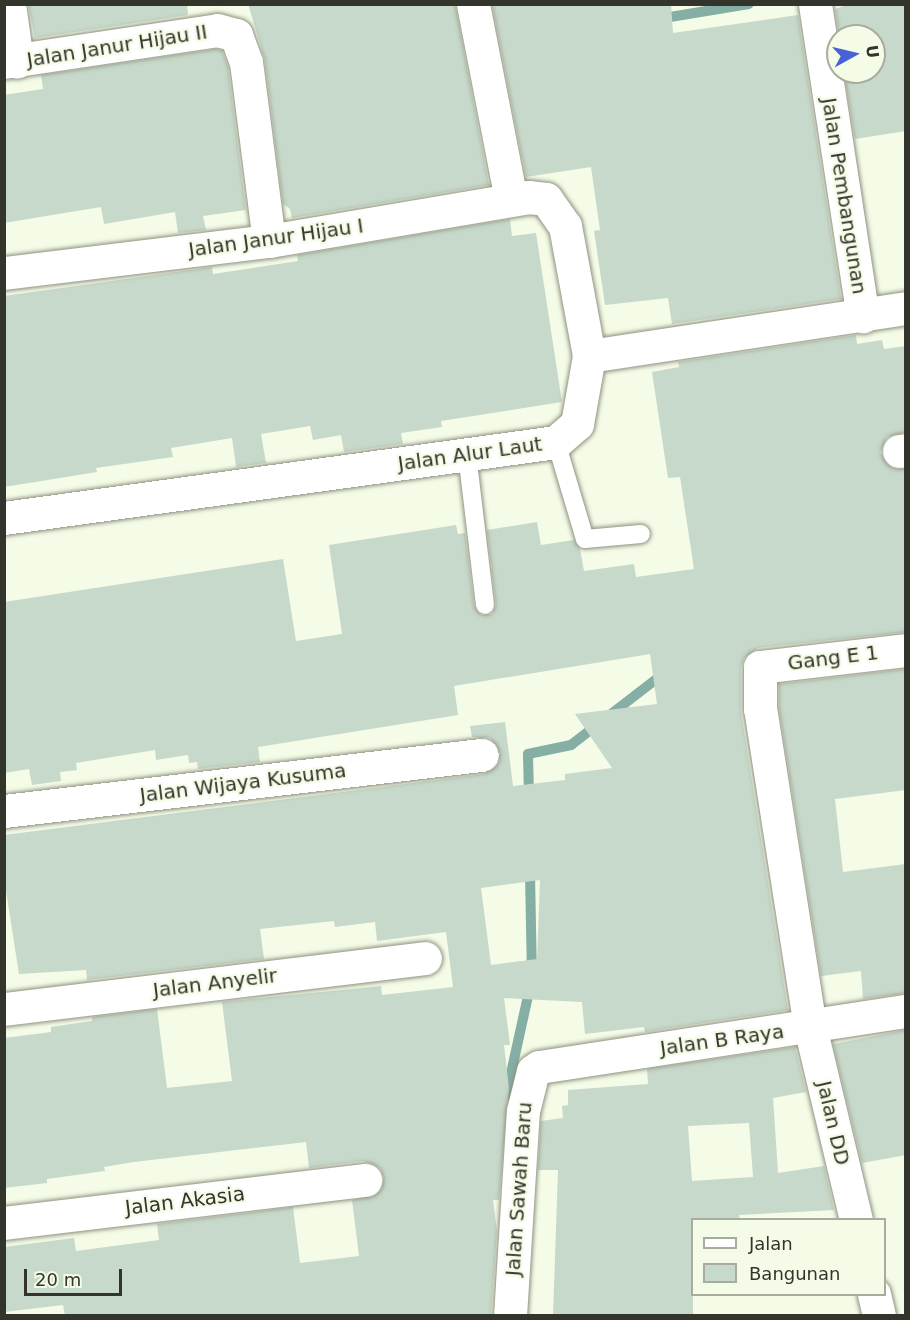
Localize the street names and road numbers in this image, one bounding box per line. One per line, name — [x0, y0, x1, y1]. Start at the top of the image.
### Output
street label: Jalan Janur Hijau II — [25, 20, 209, 72]
street label: Jalan Pembangunan — [817, 96, 871, 296]
street label: Jalan Janur Hijau I — [187, 214, 365, 262]
street label: Jalan Alur Laut — [396, 432, 544, 476]
street label: Gang E 1 — [786, 641, 880, 675]
street label: Jalan Wijaya Kusuma — [138, 758, 348, 808]
street label: Jalan Anyelir — [152, 963, 278, 1003]
street label: Jalan B Raya — [658, 1019, 786, 1061]
street label: Jalan DD — [812, 1078, 854, 1168]
street label: Jalan Sawah Baru — [501, 1101, 537, 1277]
street label: Jalan Akasia — [124, 1182, 246, 1220]

